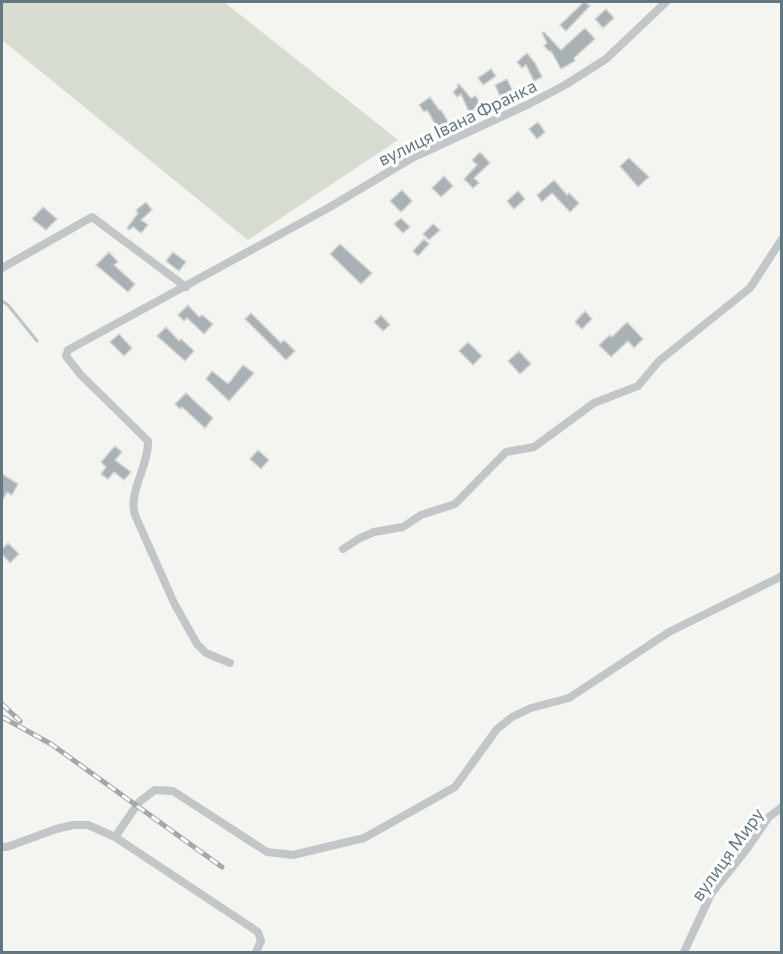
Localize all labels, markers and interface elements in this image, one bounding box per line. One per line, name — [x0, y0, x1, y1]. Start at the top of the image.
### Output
street label: вулиця Івана Франка — [374, 74, 540, 170]
street label: вулиця Миру — [686, 803, 768, 905]

